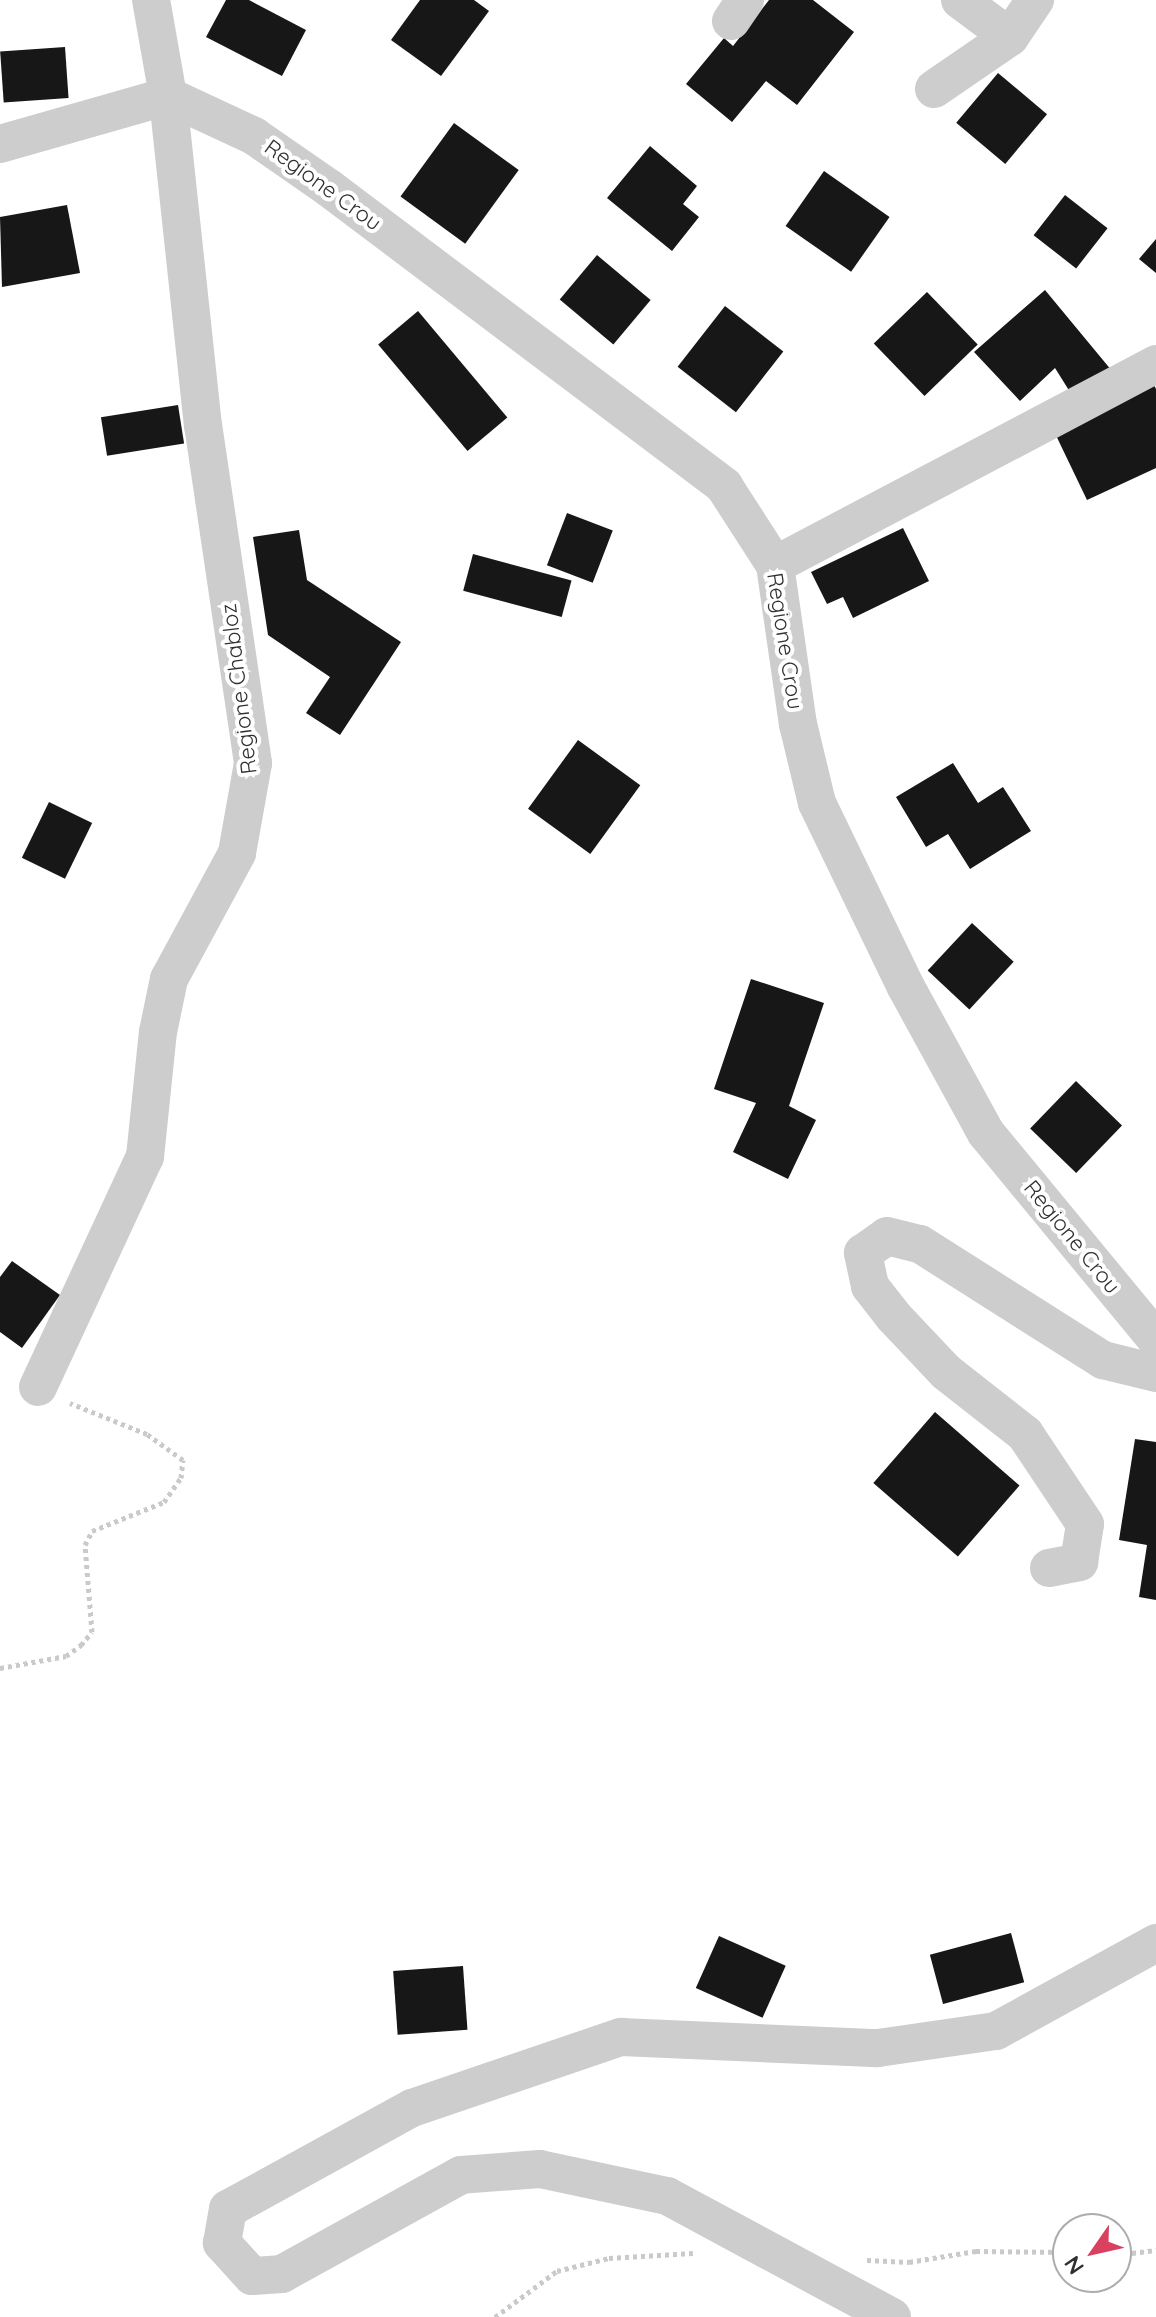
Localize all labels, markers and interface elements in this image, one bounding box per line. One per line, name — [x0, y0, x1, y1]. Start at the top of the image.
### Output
street label: Regione Crou — [259, 134, 387, 236]
street label: Regione Crou — [761, 571, 809, 711]
street label: Regione Chabloz — [215, 602, 263, 776]
street label: Regione Crou — [1018, 1175, 1126, 1299]
north arrow — [1052, 2213, 1132, 2293]
text: N — [1058, 2251, 1090, 2280]

